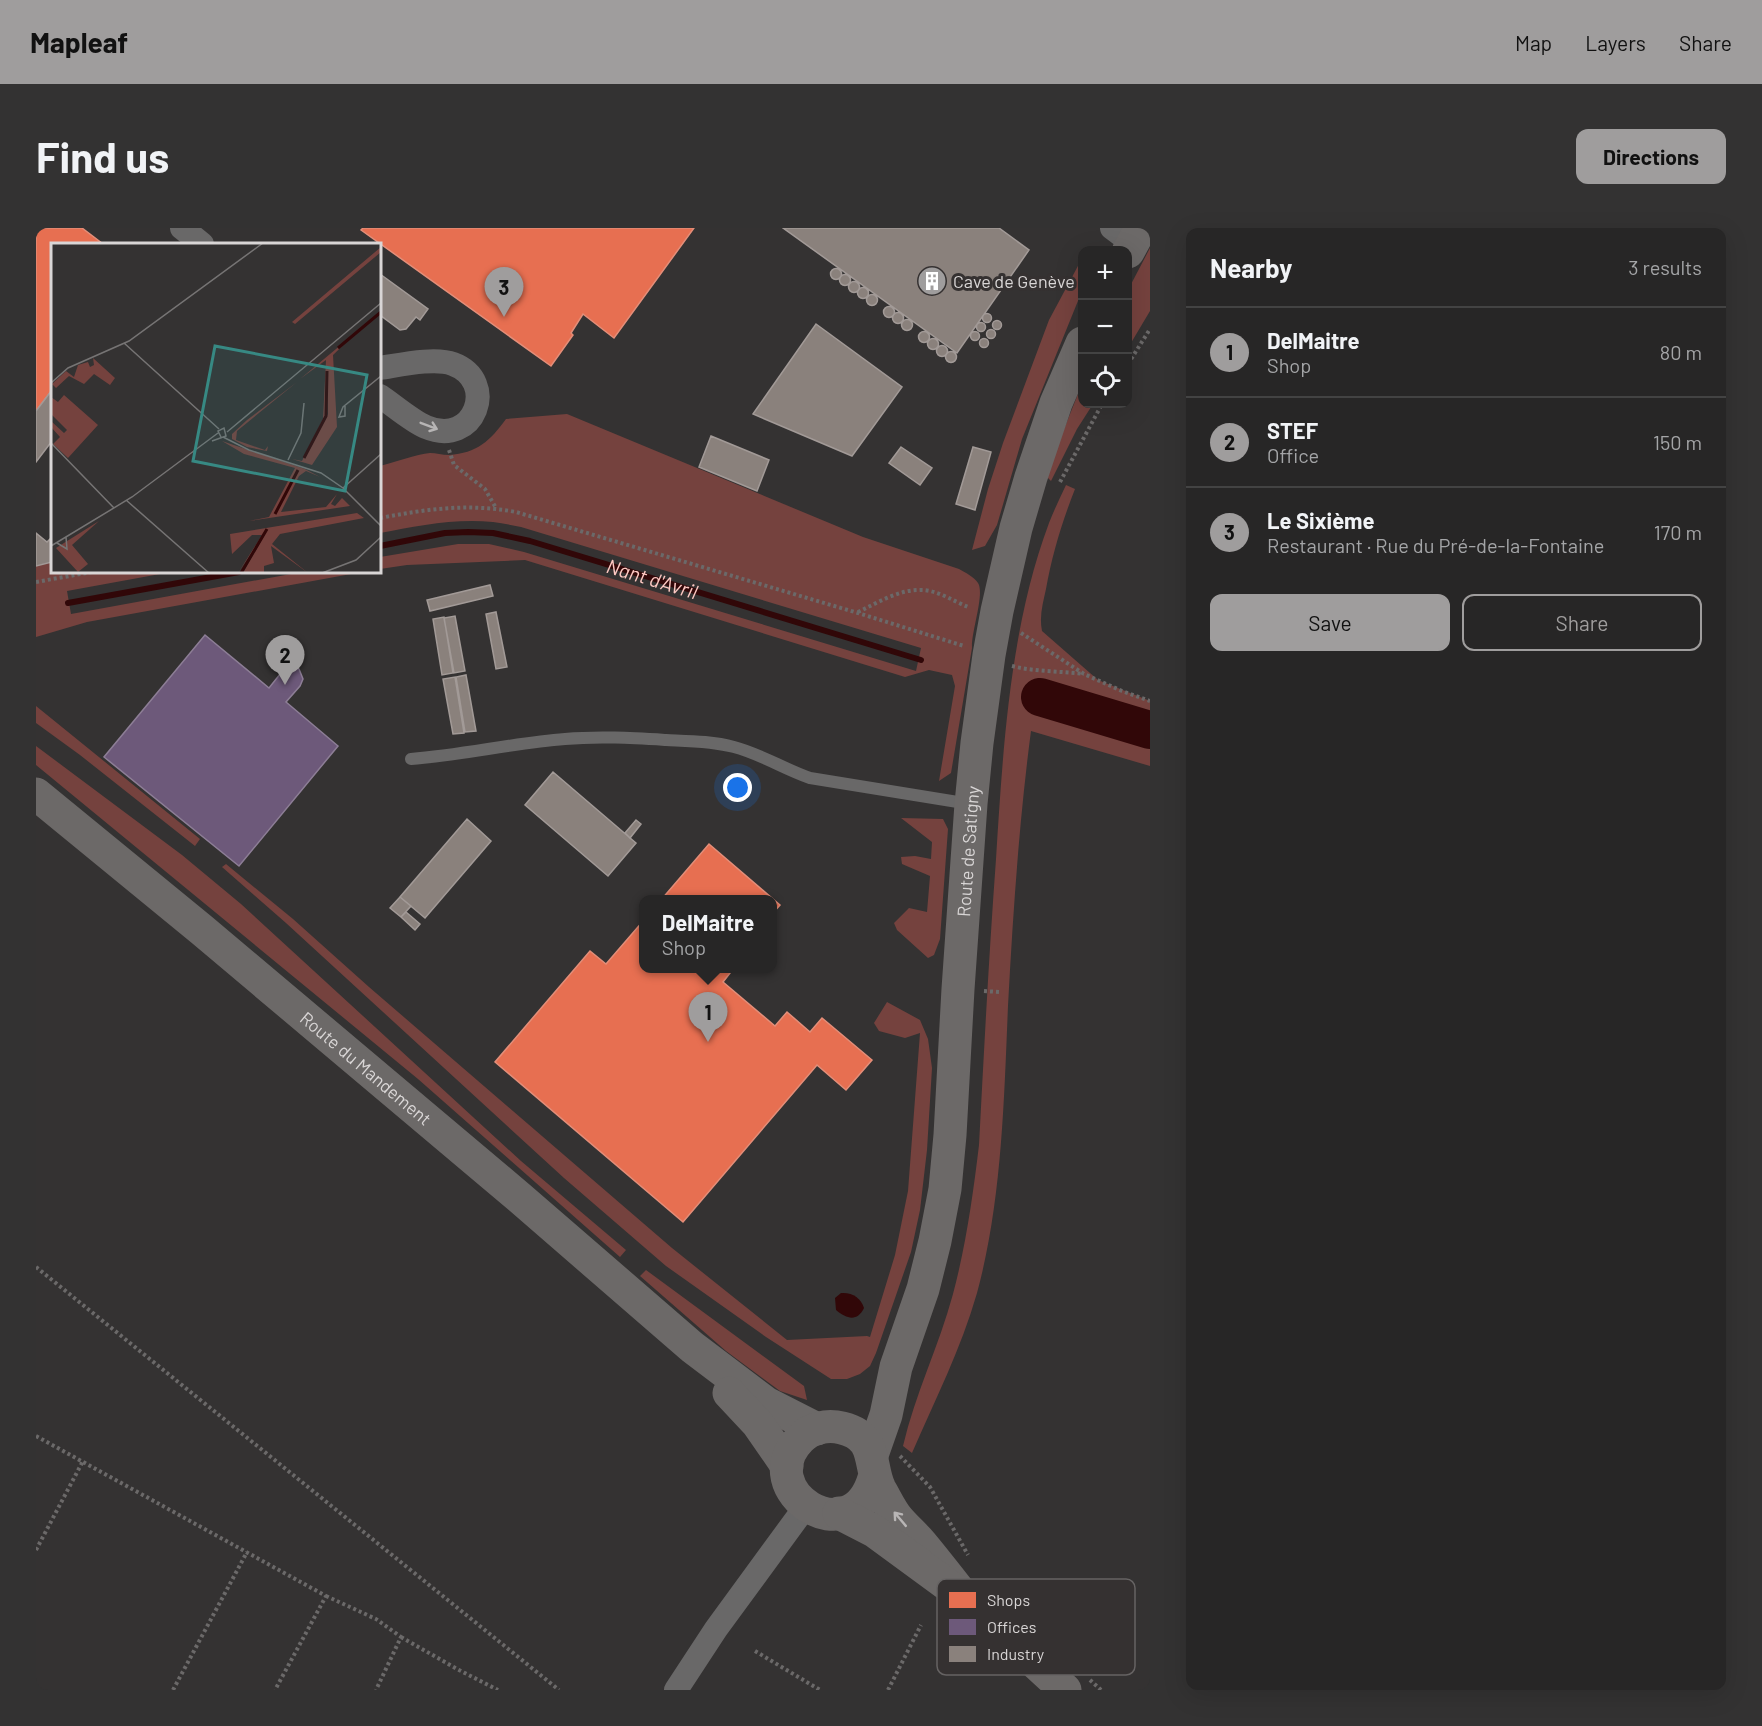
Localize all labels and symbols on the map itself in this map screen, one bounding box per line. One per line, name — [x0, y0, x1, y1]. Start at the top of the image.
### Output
inset map — [51, 243, 381, 573]
building icon: Cave de Genève — [916, 265, 948, 297]
pin: 3 — [484, 268, 524, 317]
place label: Cave de Genève — [953, 270, 1075, 292]
one-way arrow — [419, 422, 437, 433]
water label: Nant d'Avril — [604, 553, 701, 604]
pin: 2 — [266, 636, 304, 685]
your location — [723, 773, 752, 802]
street label: Route de Satigny — [952, 785, 984, 917]
pin: 1 — [688, 992, 728, 1042]
street label: Route du Mandement — [296, 1007, 436, 1130]
one-way arrow — [893, 1512, 907, 1527]
legend — [937, 1579, 1135, 1675]
text: Shops — [987, 1590, 1030, 1609]
text: Offices — [987, 1617, 1036, 1636]
text: Industry — [987, 1644, 1045, 1663]

